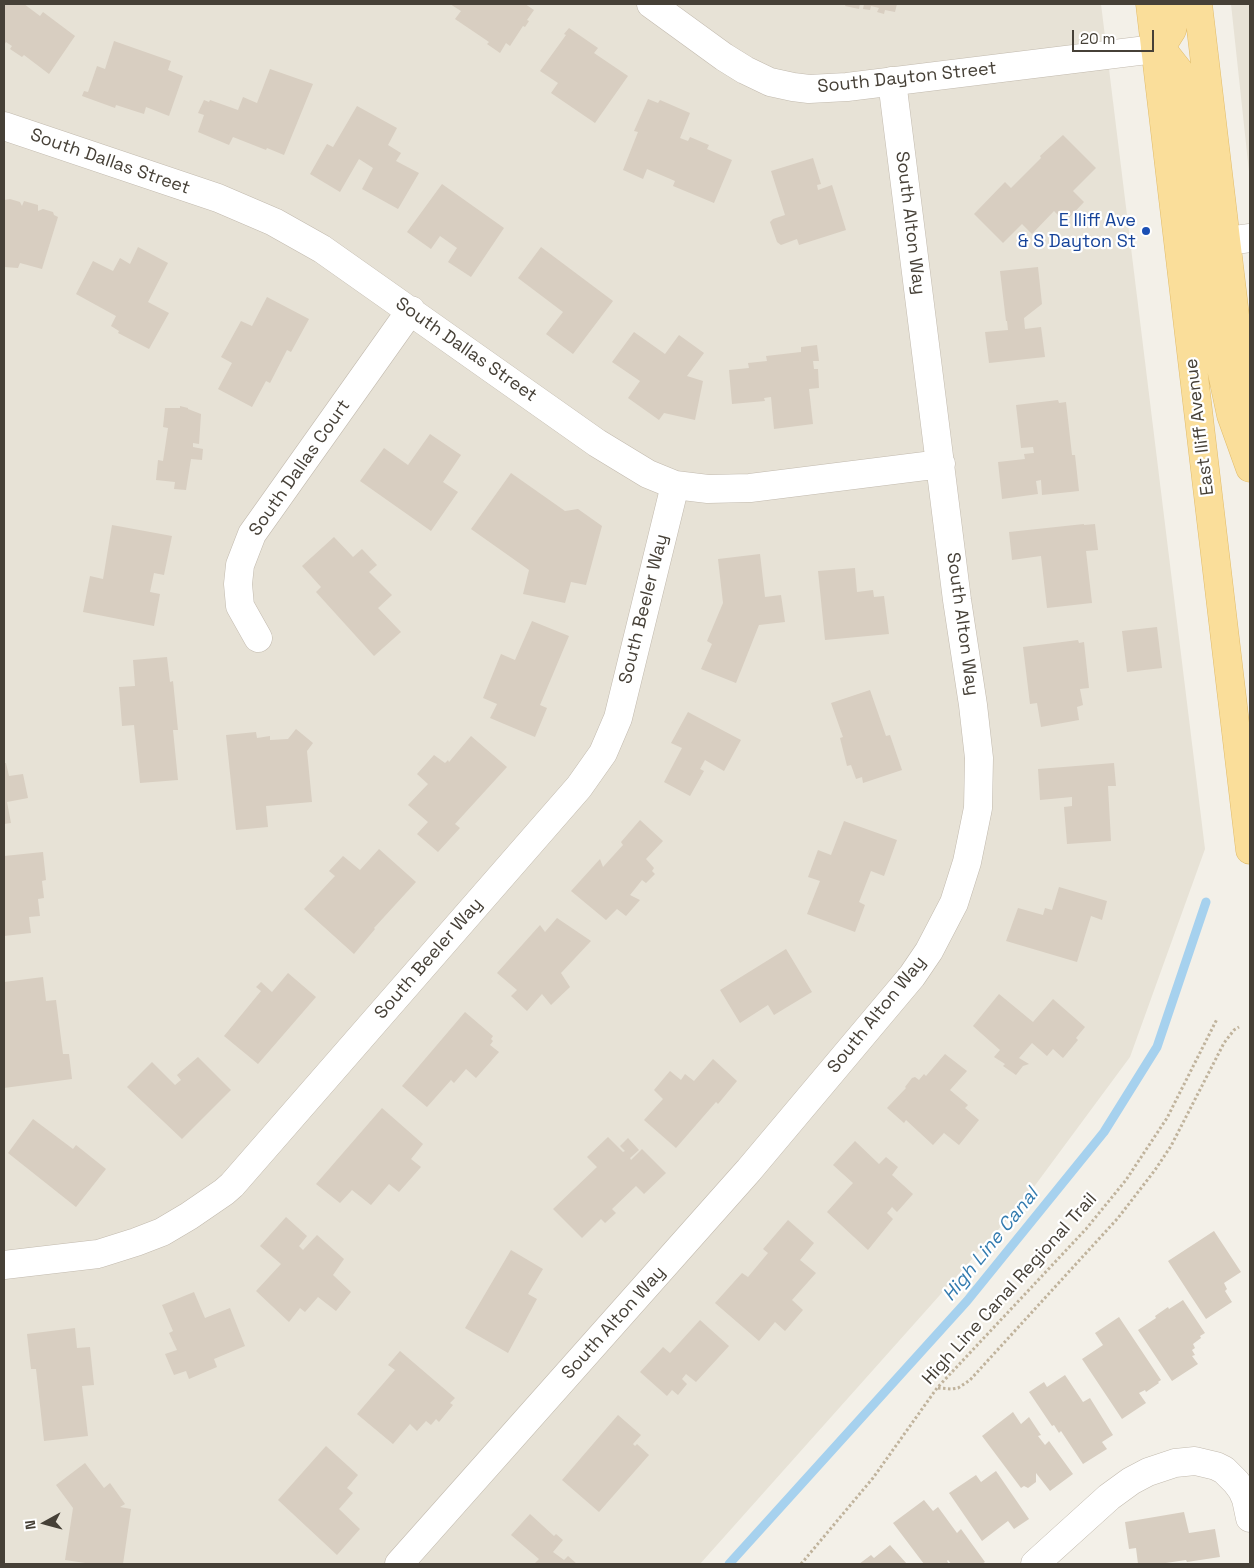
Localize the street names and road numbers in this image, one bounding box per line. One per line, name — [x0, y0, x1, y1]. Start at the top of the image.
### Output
street label: South Dayton Street — [816, 58, 998, 98]
street label: South Dallas Street — [27, 125, 193, 199]
street label: South Alton Way — [890, 150, 930, 296]
street label: South Dallas Street — [391, 293, 541, 407]
street label: East Iliff Avenue — [1181, 357, 1219, 497]
street label: South Dallas Court — [245, 396, 355, 540]
street label: South Beeler Way — [615, 532, 673, 686]
street label: South Alton Way — [941, 551, 983, 697]
street label: South Beeler Way — [370, 894, 488, 1024]
street label: South Alton Way — [823, 952, 931, 1078]
street label: High Line Canal Regional Trail — [918, 1189, 1102, 1389]
street label: South Alton Way — [558, 1262, 670, 1384]

